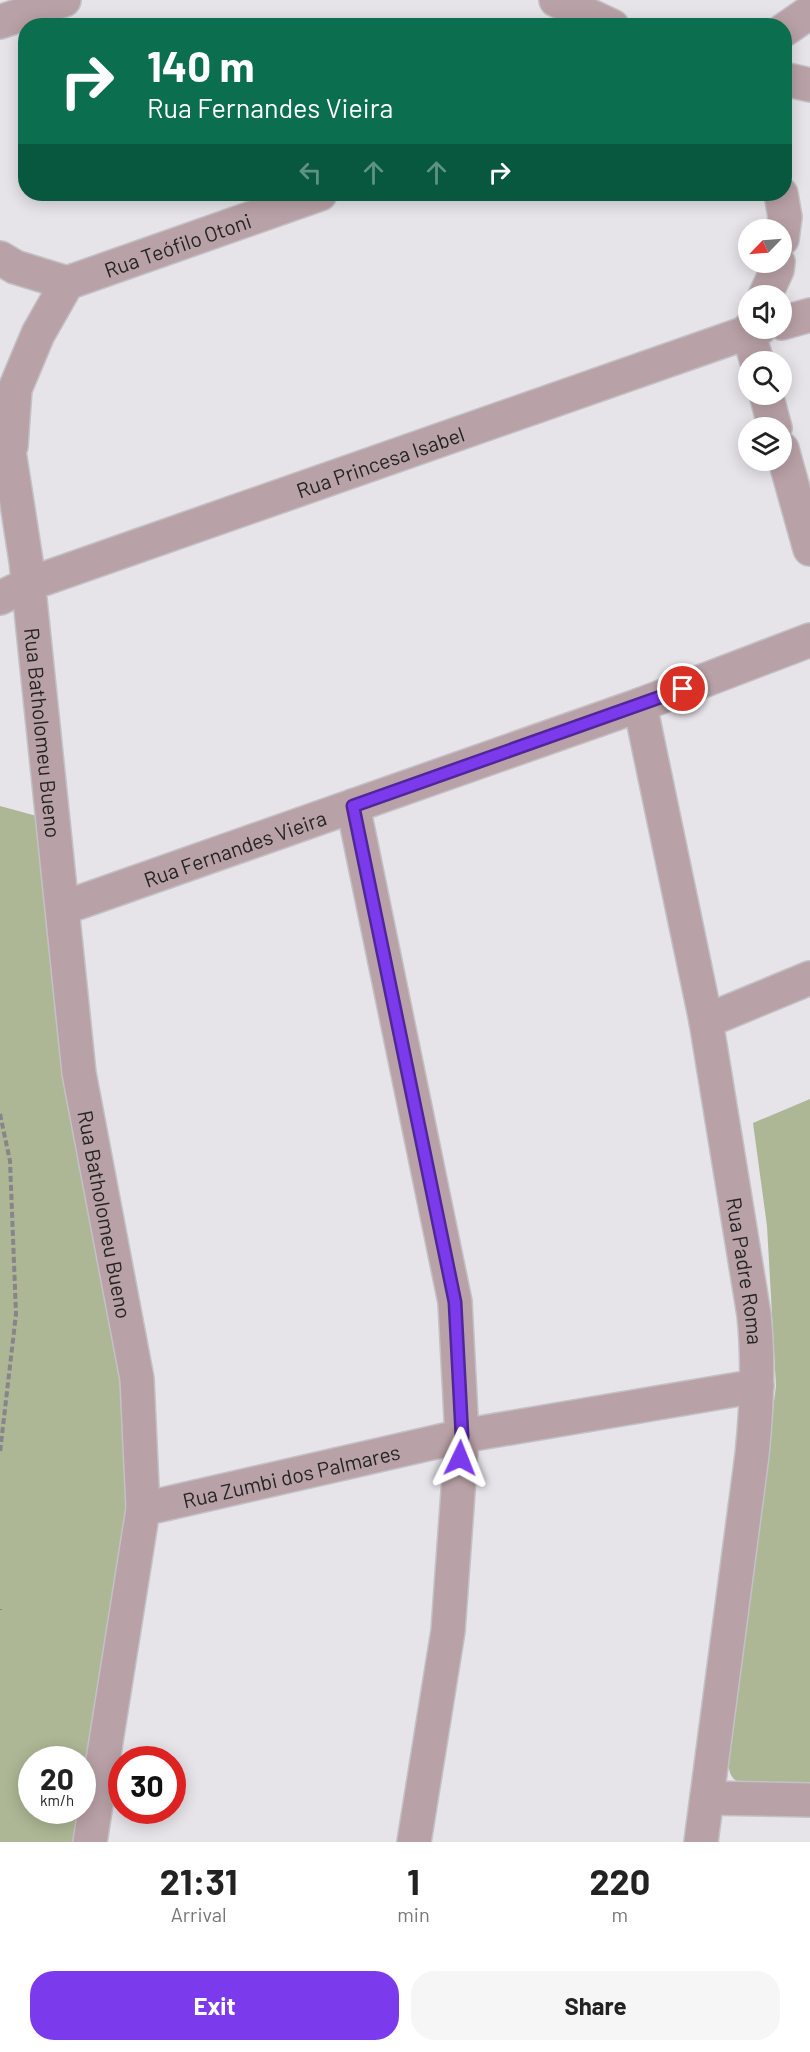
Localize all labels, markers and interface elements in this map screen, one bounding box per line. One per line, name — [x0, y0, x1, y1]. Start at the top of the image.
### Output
text: 140 m — [147, 40, 255, 90]
icon: right — [48, 42, 126, 120]
text: Rua Fernandes Vieira — [147, 91, 393, 123]
icon: left — [294, 156, 327, 189]
icon: ahead — [357, 156, 390, 189]
icon: ahead — [420, 156, 453, 189]
icon: right — [483, 156, 516, 189]
street label: Rua Teófilo Otoni — [101, 207, 254, 282]
north arrow — [738, 219, 792, 273]
map controls — [738, 219, 792, 471]
button: sound — [738, 285, 792, 339]
button: search — [738, 351, 792, 405]
button: layers — [738, 417, 792, 471]
street label: Rua Princesa Isabel — [293, 420, 467, 502]
street label: Rua Batholomeu Bueno — [20, 626, 67, 839]
pin — [657, 663, 708, 714]
icon: arrive — [666, 672, 699, 705]
street label: Rua Fernandes Vieira — [140, 804, 329, 891]
street label: Rua Batholomeu Bueno — [74, 1108, 138, 1320]
street label: Rua Padre Roma — [722, 1195, 769, 1346]
position arrow — [428, 1426, 492, 1490]
street label: Rua Zumbi dos Palmares — [180, 1438, 402, 1512]
speed limit sign: 30 — [108, 1746, 186, 1824]
text: 20 — [40, 1760, 74, 1796]
text: km/h — [40, 1791, 74, 1809]
text: 21:31 — [160, 1859, 238, 1902]
text: 1 — [407, 1859, 420, 1902]
text: 220 — [589, 1859, 650, 1902]
text: Arrival — [171, 1902, 227, 1926]
text: min — [397, 1902, 430, 1926]
text: m — [612, 1902, 628, 1926]
button: Exit — [30, 1971, 399, 2040]
button: Share — [411, 1971, 780, 2040]

